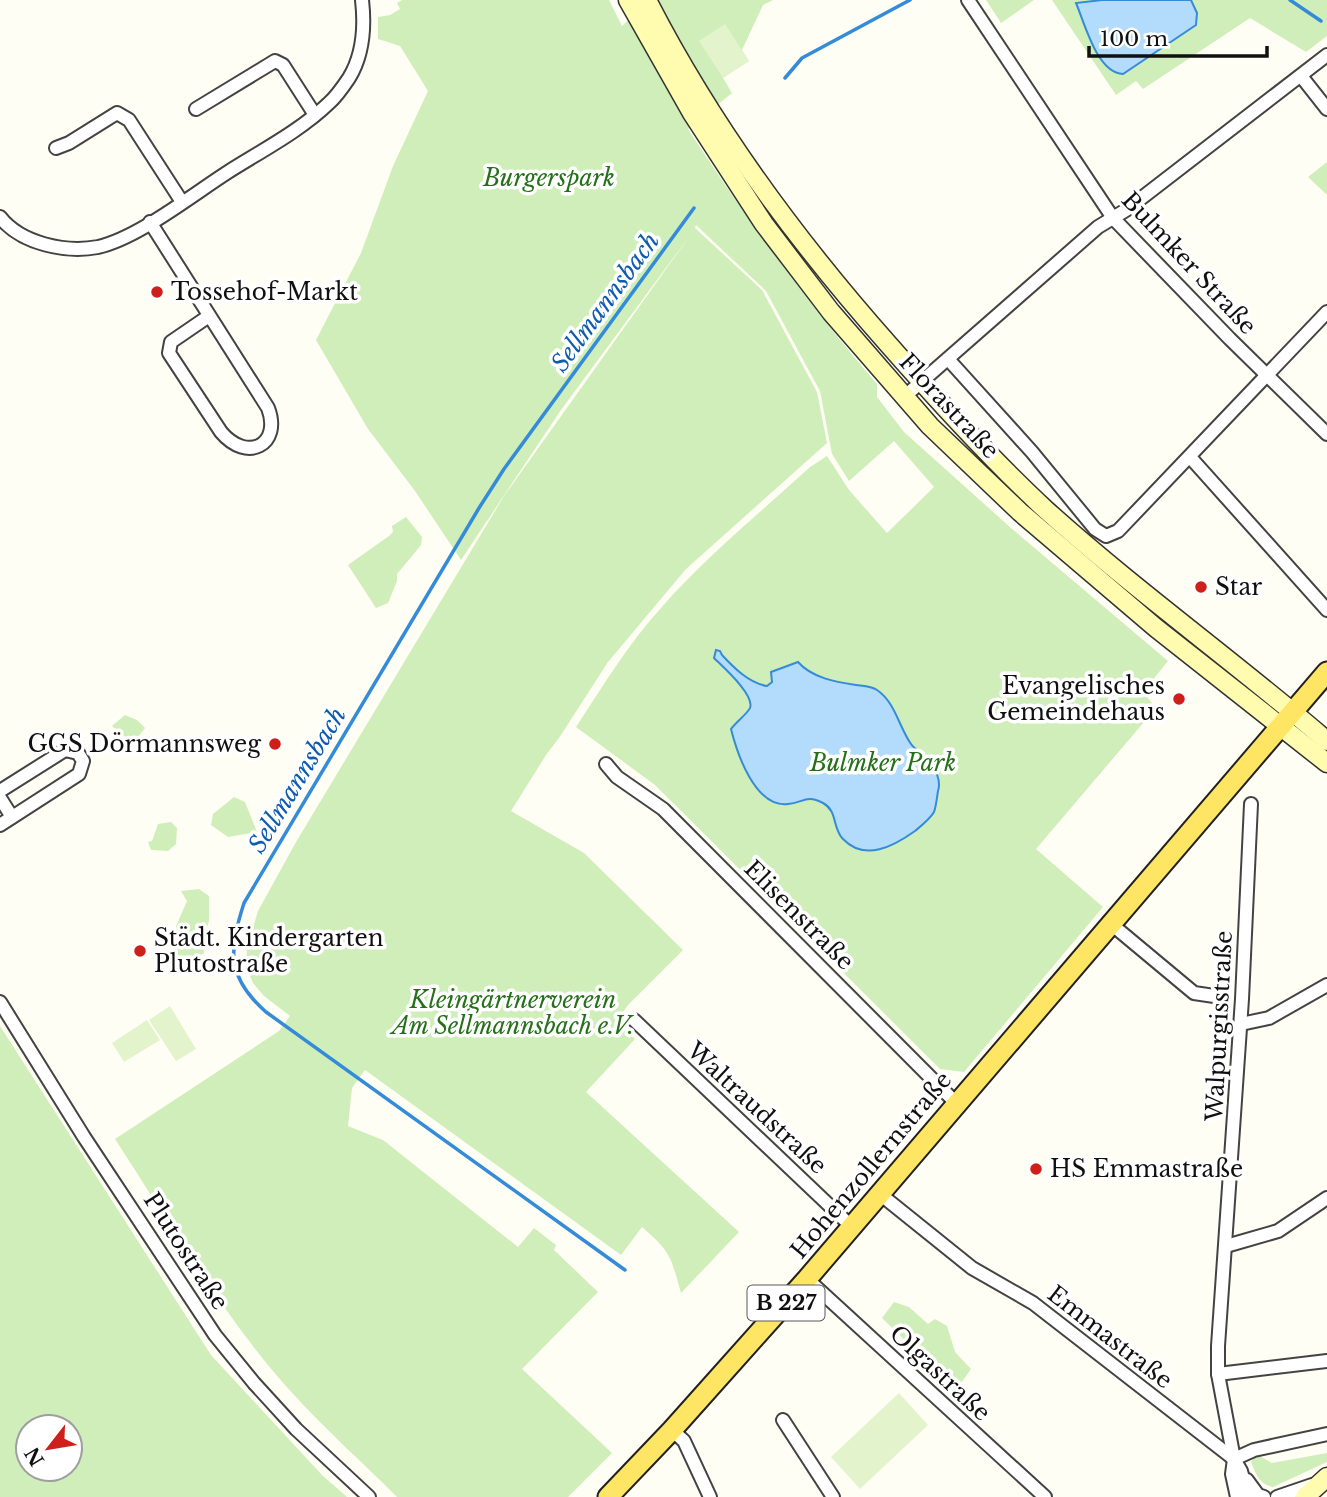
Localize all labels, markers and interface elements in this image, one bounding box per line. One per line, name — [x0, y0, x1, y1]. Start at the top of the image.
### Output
scale bar — [1089, 14, 1268, 58]
text: 100 m — [1100, 26, 1168, 52]
park label: Burgerspark — [482, 164, 615, 192]
street label: Bulmker Straße — [1116, 186, 1262, 340]
water label: Sellmannsbach — [545, 227, 665, 377]
place label: Tossehof-Markt — [171, 278, 358, 306]
marker: Tossehof-Markt — [149, 284, 165, 300]
street label: Florastraße — [893, 348, 1005, 464]
place label: Star — [1215, 573, 1262, 601]
marker: Star — [1193, 579, 1209, 595]
place label: Evangelisches Gemeindehaus — [987, 672, 1165, 726]
marker: Evangelisches Gemeindehaus — [1171, 691, 1187, 707]
water label: Sellmannsbach — [242, 702, 352, 858]
place label: GGS Dörmannsweg — [28, 730, 261, 758]
marker: GGS Dörmannsweg — [267, 736, 283, 752]
park label: Bulmker Park — [809, 749, 956, 777]
street label: Elisenstraße — [738, 854, 860, 976]
place label: Städt. Kindergarten Plutostraße — [154, 924, 384, 978]
street label: Walpurgisstraße — [1200, 930, 1238, 1123]
marker: Städt. Kindergarten Plutostraße — [132, 943, 148, 959]
park label: Kleingärtnerverein Am Sellmannsbach e.V. — [389, 986, 634, 1040]
street label: Waltraudstraße — [681, 1036, 832, 1180]
street label: Hohenzollernstraße — [785, 1066, 957, 1264]
place label: HS Emmastraße — [1050, 1155, 1243, 1183]
marker: HS Emmastraße — [1028, 1161, 1044, 1177]
street label: Plutostraße — [138, 1187, 234, 1315]
street label: Emmastraße — [1042, 1280, 1178, 1394]
road number: B 227 — [748, 1286, 824, 1320]
street label: Olgastraße — [884, 1319, 996, 1427]
north arrow — [14, 1413, 84, 1483]
text: N — [20, 1443, 49, 1470]

